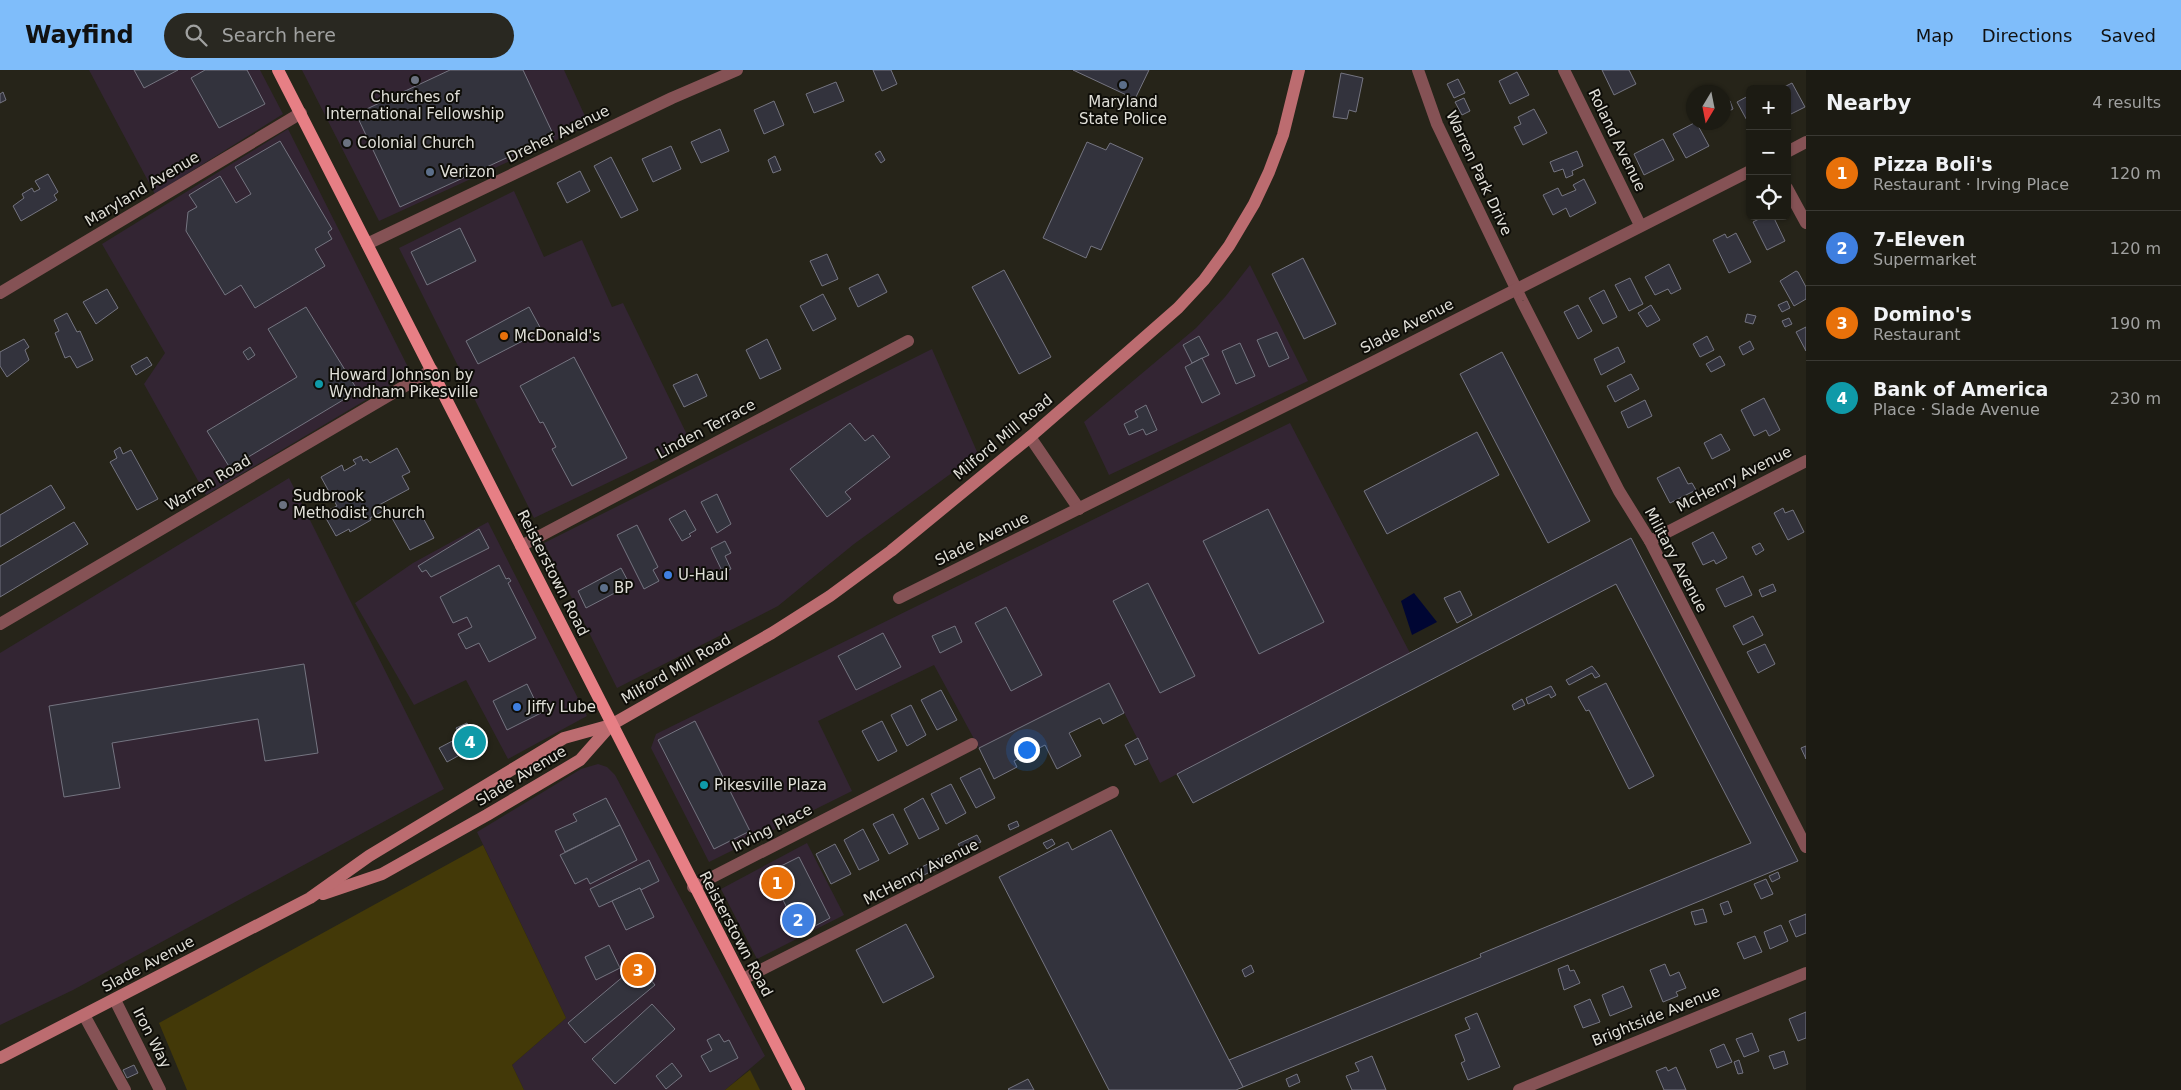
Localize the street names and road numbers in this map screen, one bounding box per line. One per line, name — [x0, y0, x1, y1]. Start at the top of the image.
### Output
street label: Roland Avenue — [1584, 86, 1650, 194]
street label: Dreher Avenue — [504, 101, 612, 167]
street label: Warren Park Drive — [1442, 108, 1516, 238]
street label: Maryland Avenue — [82, 148, 202, 230]
street label: Slade Avenue — [1357, 295, 1457, 357]
street label: Milford Mill Road — [950, 390, 1056, 484]
street label: Linden Terrace — [653, 395, 759, 463]
street label: McHenry Avenue — [1673, 442, 1795, 516]
street label: Warren Road — [162, 451, 254, 515]
street label: Military Avenue — [1641, 505, 1711, 615]
street label: Reisterstown Road — [513, 507, 593, 639]
street label: Slade Avenue — [932, 509, 1032, 569]
street label: Milford Mill Road — [618, 630, 734, 708]
street label: Slade Avenue — [473, 742, 569, 810]
street label: Irving Place — [729, 800, 815, 856]
street label: McHenry Avenue — [860, 835, 982, 909]
street label: Reisterstown Road — [695, 868, 777, 1000]
street label: Slade Avenue — [99, 932, 197, 996]
street label: Brightside Avenue — [1589, 982, 1723, 1050]
street label: Iron Way — [129, 1005, 175, 1071]

